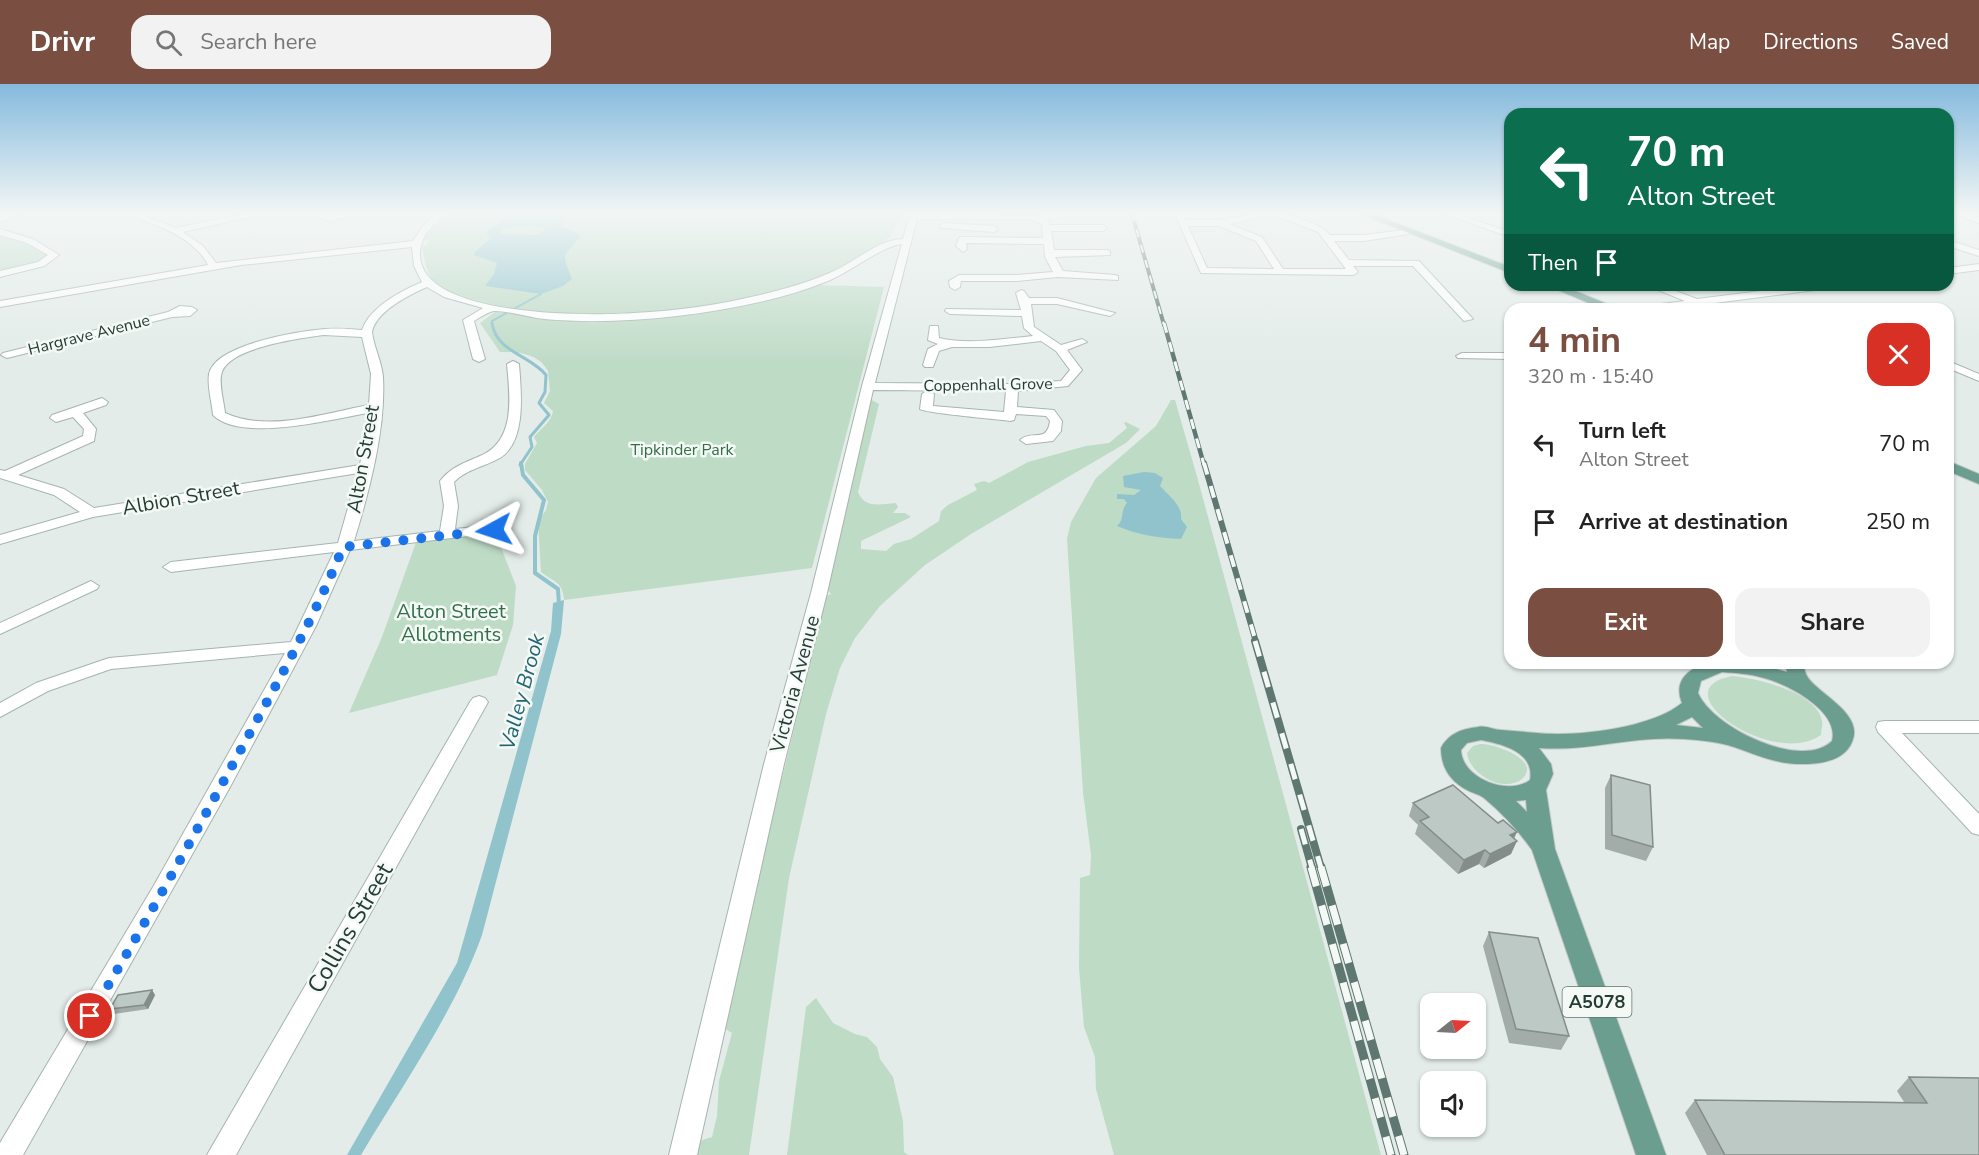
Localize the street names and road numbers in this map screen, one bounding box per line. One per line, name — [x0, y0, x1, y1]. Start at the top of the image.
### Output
street label: Hargrave Avenue — [26, 309, 152, 361]
street label: Coppenhall Grove — [923, 373, 1053, 397]
street label: Alton Street — [340, 402, 386, 515]
street label: Albion Street — [120, 474, 243, 522]
street label: Victoria Avenue — [763, 612, 826, 757]
street label: Collins Street — [300, 857, 400, 999]
road number: A5078 — [1562, 987, 1632, 1017]

